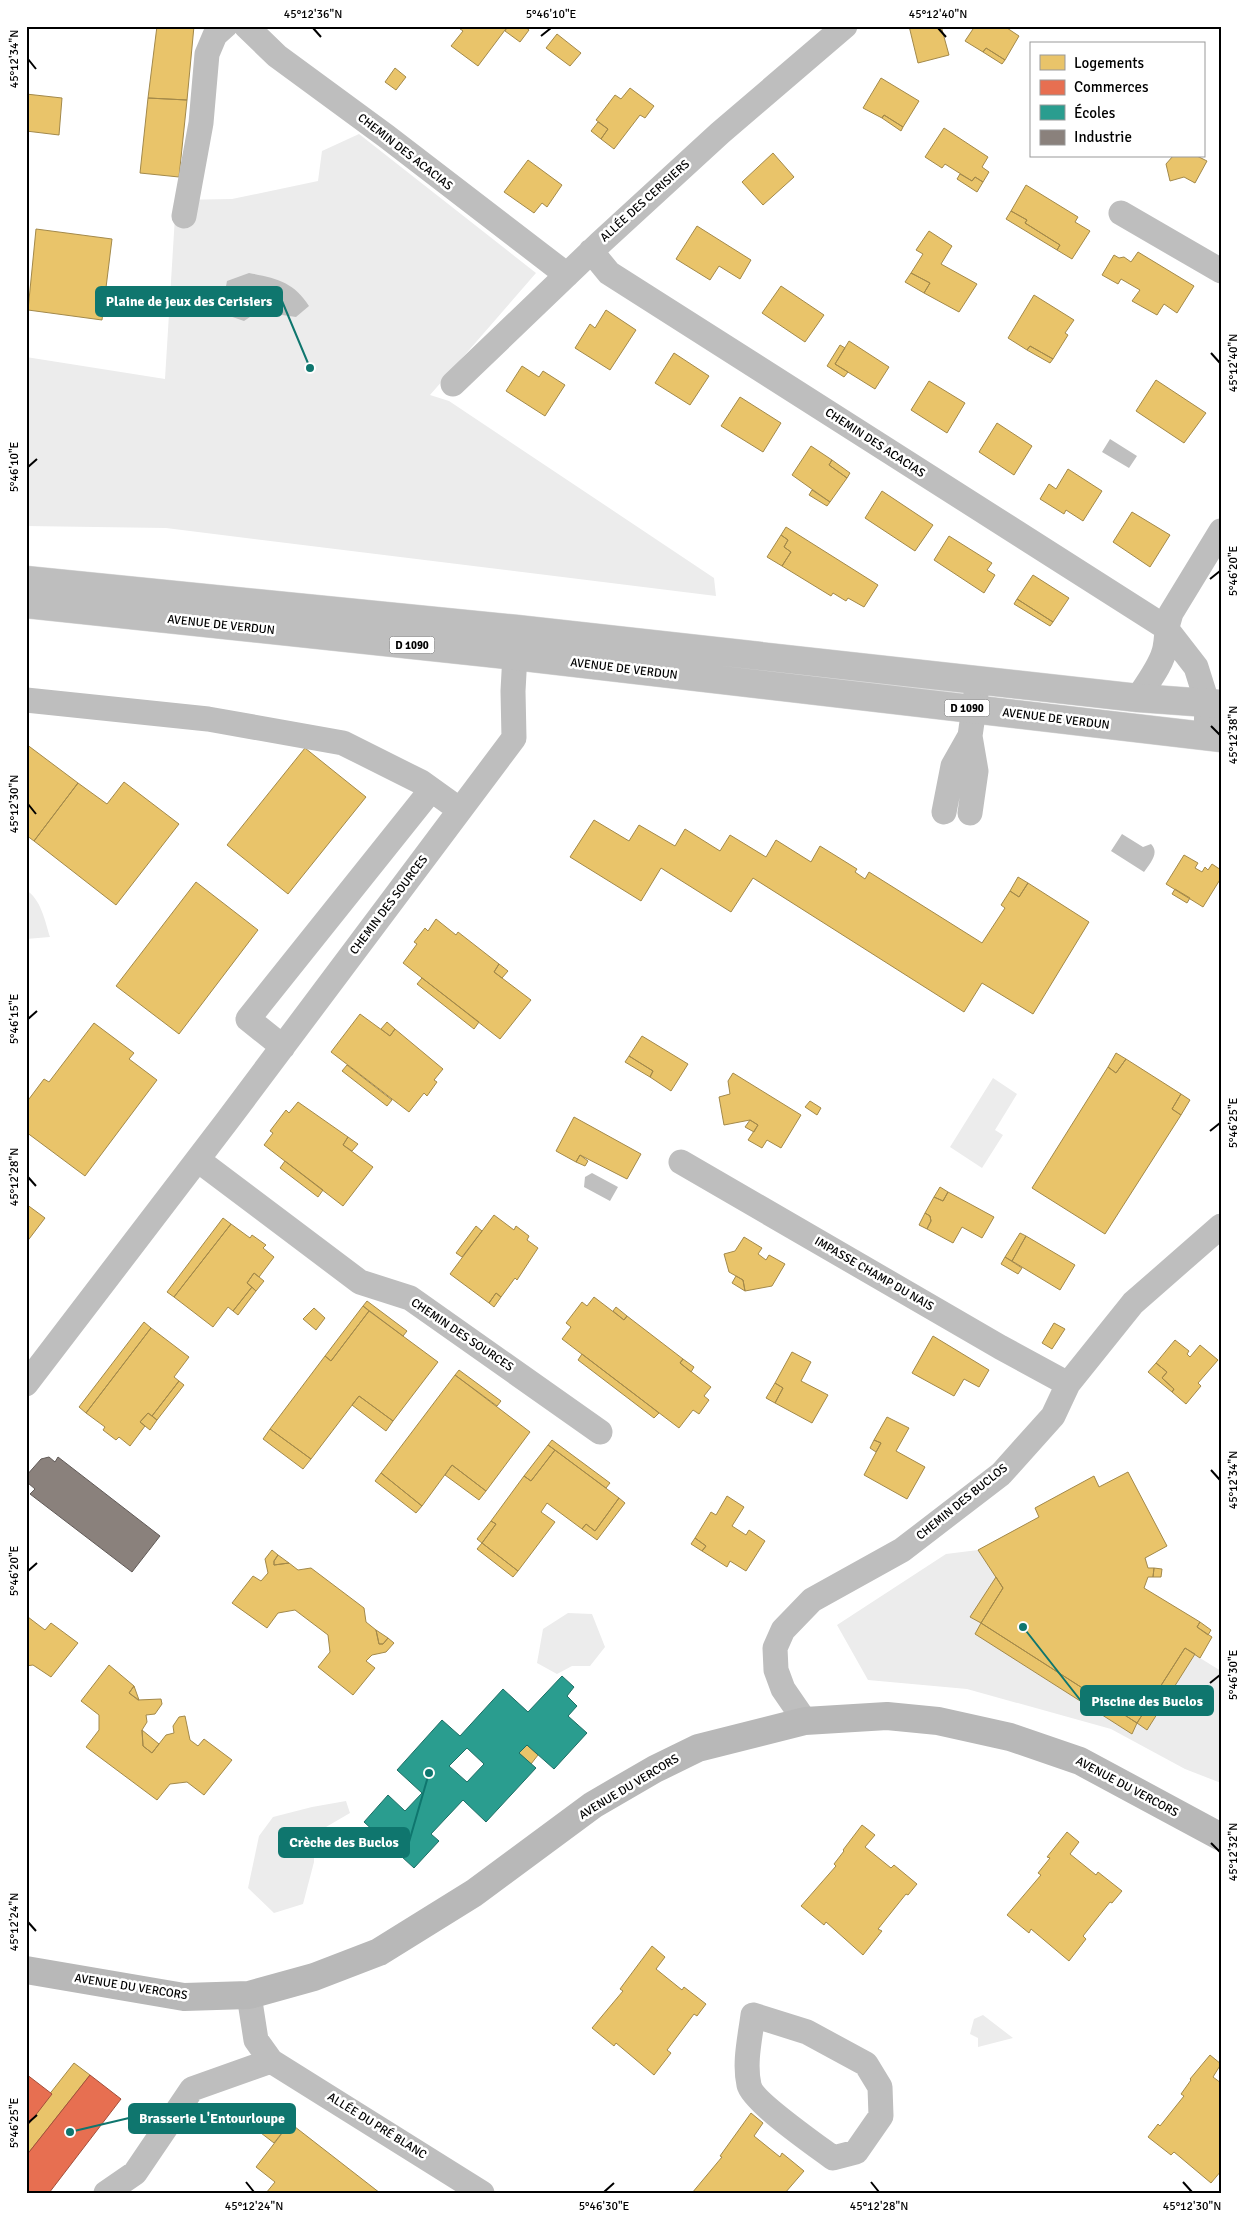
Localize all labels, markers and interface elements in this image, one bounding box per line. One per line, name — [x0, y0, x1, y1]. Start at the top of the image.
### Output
text: 45°12'36"N — [284, 7, 342, 22]
text: 5°46'10"E — [526, 7, 577, 22]
text: 45°12'40"N — [909, 7, 967, 22]
text: 45°12'34"N — [7, 30, 22, 88]
legend — [1030, 42, 1204, 158]
text: Logements — [1074, 54, 1145, 72]
text: Commerces — [1074, 78, 1149, 96]
text: Écoles — [1074, 103, 1116, 122]
street label: CHEMIN DES ACACIAS — [355, 110, 456, 194]
text: Industrie — [1074, 128, 1132, 146]
street label: ALLÉE DES CERISIERS — [597, 157, 693, 245]
callout: Plaine de jeux des Cerisiers — [96, 287, 282, 316]
text: Plaine de jeux des Cerisiers — [106, 293, 272, 310]
text: 45°12'40"N — [1226, 334, 1241, 392]
street label: CHEMIN DES ACACIAS — [822, 405, 928, 481]
text: 5°46'10"E — [7, 441, 22, 492]
text: 5°46'20"E — [1226, 545, 1241, 596]
street label: AVENUE DE VERDUN — [166, 612, 276, 638]
road number: D 1090 — [390, 636, 434, 654]
street label: AVENUE DE VERDUN — [569, 655, 679, 683]
road number: D 1090 — [944, 700, 990, 716]
street label: AVENUE DE VERDUN — [1001, 705, 1111, 733]
text: 45°12'38"N — [1226, 706, 1241, 764]
text: 45°12'30"N — [7, 775, 22, 833]
street label: CHEMIN DES SOURCES — [347, 852, 431, 958]
text: 5°46'15"E — [7, 993, 22, 1044]
text: 5°46'25"E — [1226, 1097, 1241, 1148]
text: 45°12'28"N — [7, 1148, 22, 1206]
street label: IMPASSE CHAMP DU NAIS — [812, 1234, 937, 1314]
street label: CHEMIN DES SOURCES — [408, 1295, 516, 1375]
text: 45°12'34"N — [1226, 1451, 1241, 1509]
street label: CHEMIN DES BUCLOS — [913, 1460, 1011, 1543]
text: 5°46'20"E — [7, 1545, 22, 1596]
text: 5°46'30"E — [1226, 1649, 1241, 1700]
callout: Piscine des Buclos — [1081, 1686, 1213, 1715]
text: Piscine des Buclos — [1091, 1693, 1203, 1710]
street label: AVENUE DU VERCORS — [576, 1751, 682, 1823]
street label: AVENUE DU VERCORS — [1073, 1754, 1181, 1821]
text: 45°12'32"N — [1226, 1823, 1241, 1881]
callout: Crèche des Buclos — [279, 1828, 409, 1857]
text: Crèche des Buclos — [289, 1834, 399, 1851]
text: 45°12'24"N — [7, 1893, 22, 1951]
street label: AVENUE DU VERCORS — [73, 1971, 189, 2003]
street label: ALLÉE DU PRÉ BLANC — [325, 2089, 429, 2163]
text: 5°46'25"E — [7, 2097, 22, 2148]
callout: Brasserie L'Entourloupe — [129, 2104, 295, 2133]
text: Brasserie L'Entourloupe — [139, 2110, 285, 2127]
text: 45°12'24"N — [225, 2199, 283, 2214]
text: 5°46'30"E — [579, 2199, 630, 2214]
text: 45°12'28"N — [850, 2199, 908, 2214]
text: 45°12'30"N — [1163, 2199, 1221, 2214]

